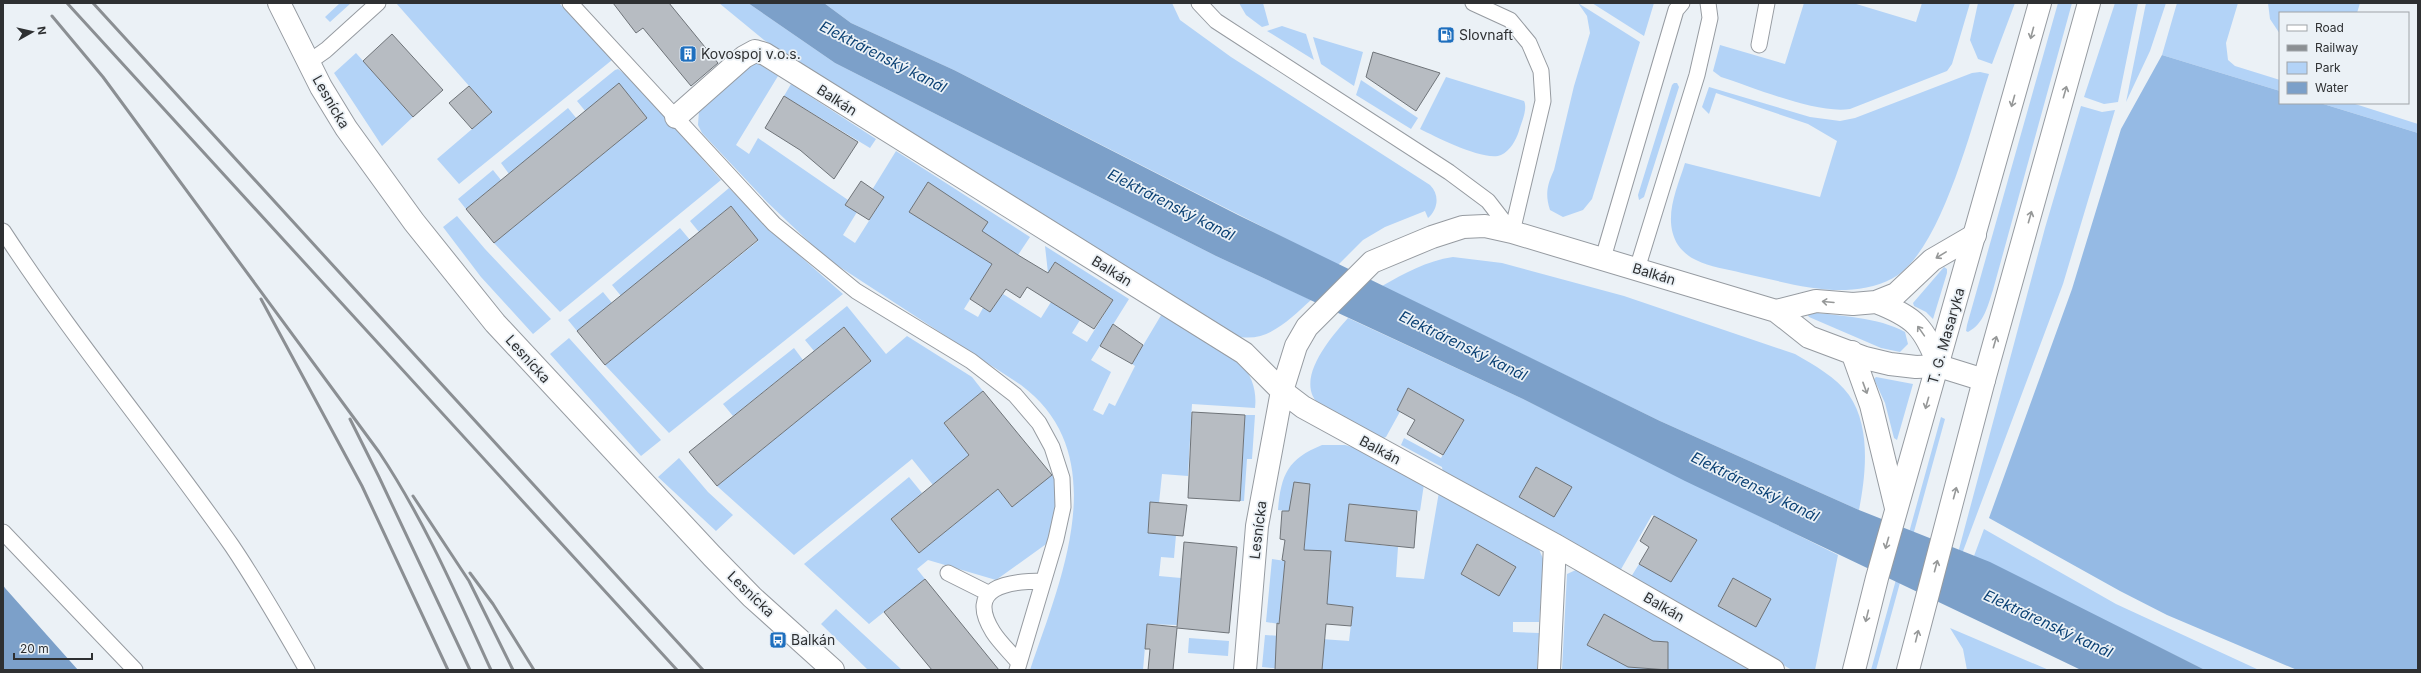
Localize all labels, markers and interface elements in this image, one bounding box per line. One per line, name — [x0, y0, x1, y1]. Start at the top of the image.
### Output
north arrow — [12, 12, 52, 52]
legend — [2279, 12, 2409, 104]
water label: Elektrárenský kanál — [817, 16, 950, 97]
text: Road — [2315, 20, 2344, 35]
text: N — [34, 25, 49, 36]
fuel station icon: Slovnaft — [1436, 25, 1456, 45]
place label: Slovnaft — [1459, 26, 1513, 43]
one-way arrow — [2028, 26, 2035, 39]
text: Railway — [2315, 40, 2359, 55]
building icon: Kovospoj v.o.s. — [678, 44, 698, 64]
place label: Kovospoj v.o.s. — [701, 45, 801, 62]
text: Park — [2315, 60, 2341, 75]
street label: Lesnícka — [309, 72, 353, 131]
street label: Balkán — [814, 80, 860, 119]
text: Water — [2315, 80, 2349, 95]
one-way arrow — [2061, 86, 2069, 99]
one-way arrow — [2009, 94, 2016, 107]
water label: Elektrárenský kanál — [1105, 164, 1238, 245]
one-way arrow — [2027, 211, 2034, 224]
one-way arrow — [1935, 251, 1947, 259]
street label: Balkán — [1089, 252, 1136, 290]
street label: Balkán — [1631, 259, 1678, 288]
street label: T. G. Masaryka — [1924, 286, 1967, 386]
one-way arrow — [1822, 298, 1835, 305]
water label: Elektrárenský kanál — [1396, 306, 1531, 385]
one-way arrow — [1917, 326, 1925, 337]
street label: Lesnícka — [502, 331, 554, 386]
one-way arrow — [1992, 336, 1999, 349]
one-way arrow — [1861, 382, 1869, 394]
one-way arrow — [1923, 396, 1930, 409]
street label: Balkán — [1357, 432, 1404, 467]
water label: Elektrárenský kanál — [1688, 447, 1823, 526]
one-way arrow — [1952, 487, 1959, 500]
street label: Lesnícka — [1245, 500, 1270, 560]
one-way arrow — [1882, 536, 1890, 549]
one-way arrow — [1933, 560, 1940, 573]
street label: Lesnícka — [724, 567, 778, 620]
water label: Elektrárenský kanál — [1981, 585, 2116, 662]
street label: Balkán — [1641, 588, 1688, 625]
one-way arrow — [1863, 609, 1871, 622]
one-way arrow — [1914, 629, 1921, 642]
bus stop icon: Balkán — [768, 630, 788, 650]
place label: Balkán — [791, 631, 835, 648]
scale bar — [14, 635, 92, 661]
text: 20 m — [20, 641, 49, 656]

